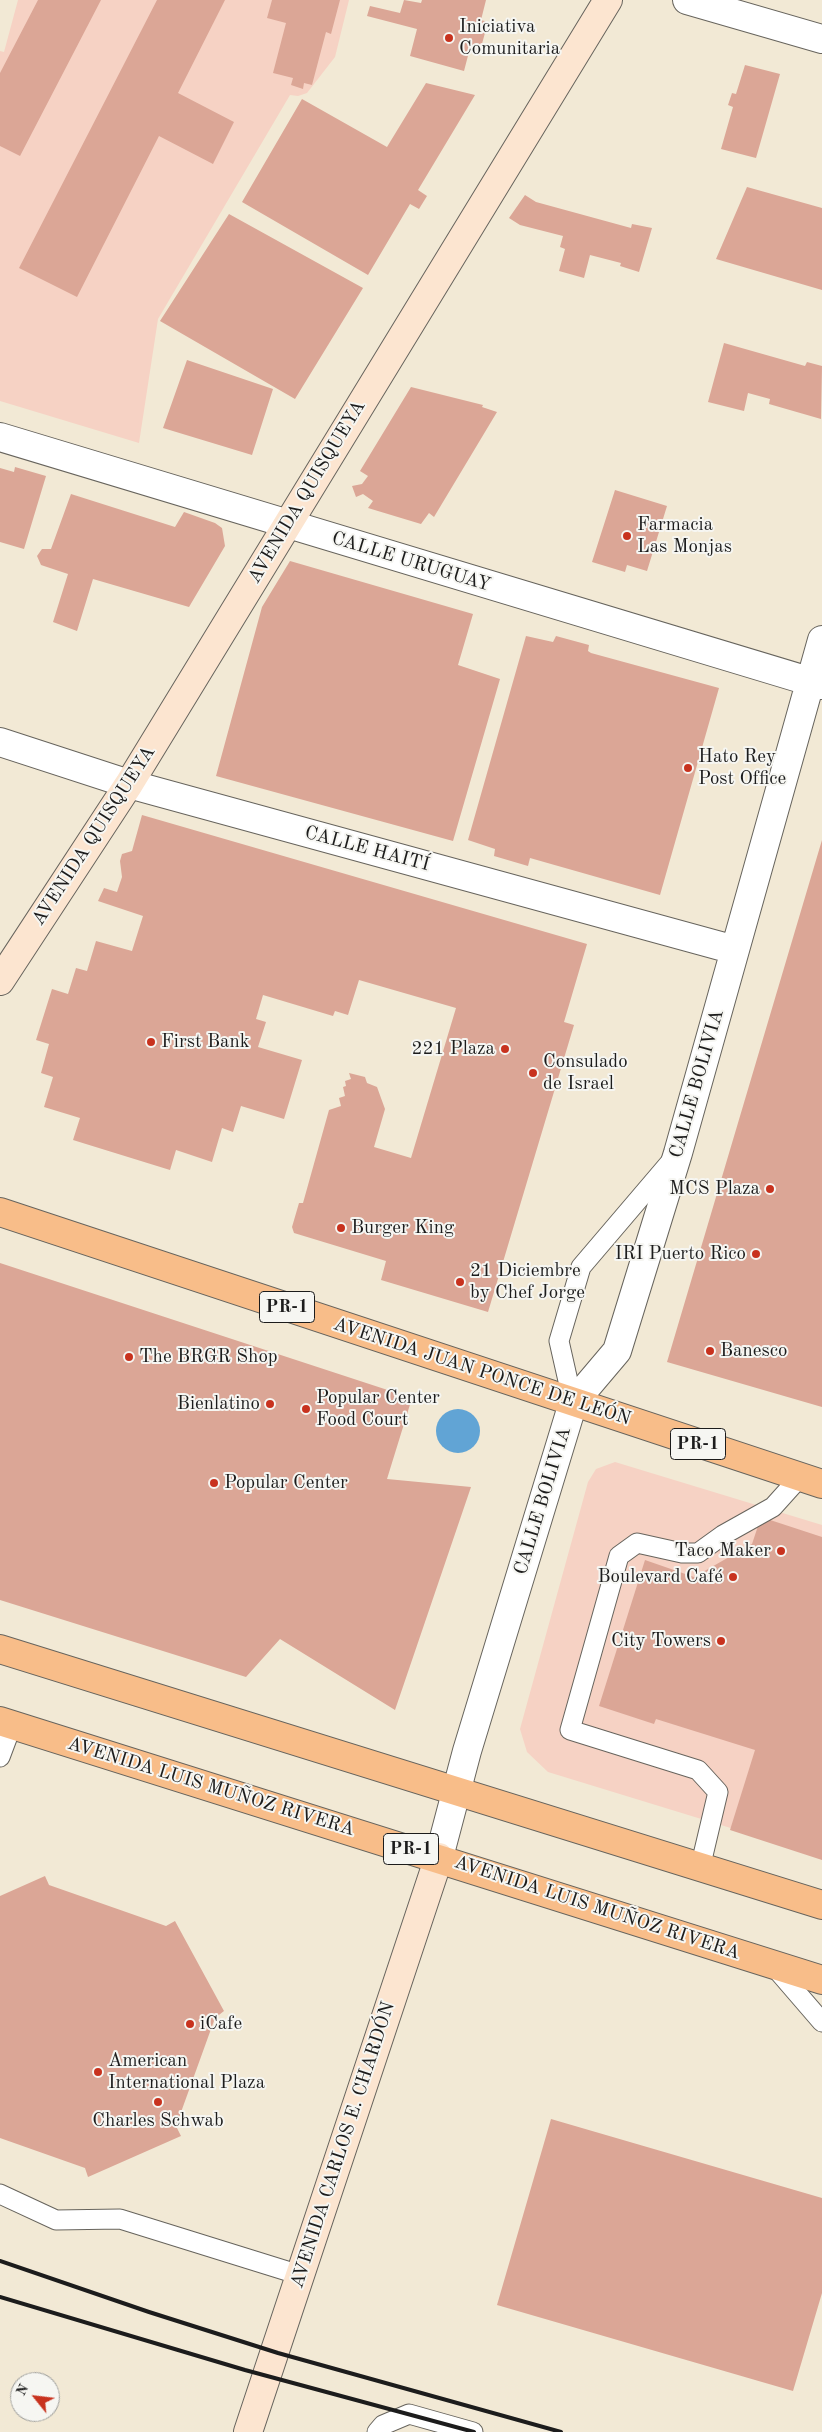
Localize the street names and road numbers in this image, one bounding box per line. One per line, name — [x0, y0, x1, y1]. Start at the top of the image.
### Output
street label: AVENIDA QUISQUEYA — [243, 396, 371, 588]
street label: CALLE URUGUAY — [329, 527, 493, 597]
street label: AVENIDA QUISQUEYA — [27, 742, 161, 930]
street label: CALLE HAITÍ — [302, 821, 432, 877]
street label: CALLE BOLIVIA — [665, 1007, 729, 1161]
road number: PR-1 — [260, 1291, 314, 1322]
street label: AVENIDA JUAN PONCE DE LEÓN — [330, 1313, 634, 1431]
street label: CALLE BOLIVIA — [510, 1424, 576, 1578]
road number: PR-1 — [670, 1428, 726, 1460]
street label: AVENIDA LUIS MUÑOZ RIVERA — [65, 1732, 357, 1842]
road number: PR-1 — [384, 1834, 438, 1865]
street label: AVENIDA LUIS MUÑOZ RIVERA — [451, 1851, 743, 1965]
street label: AVENIDA CARLOS E. CHARDÓN — [286, 1999, 400, 2291]

